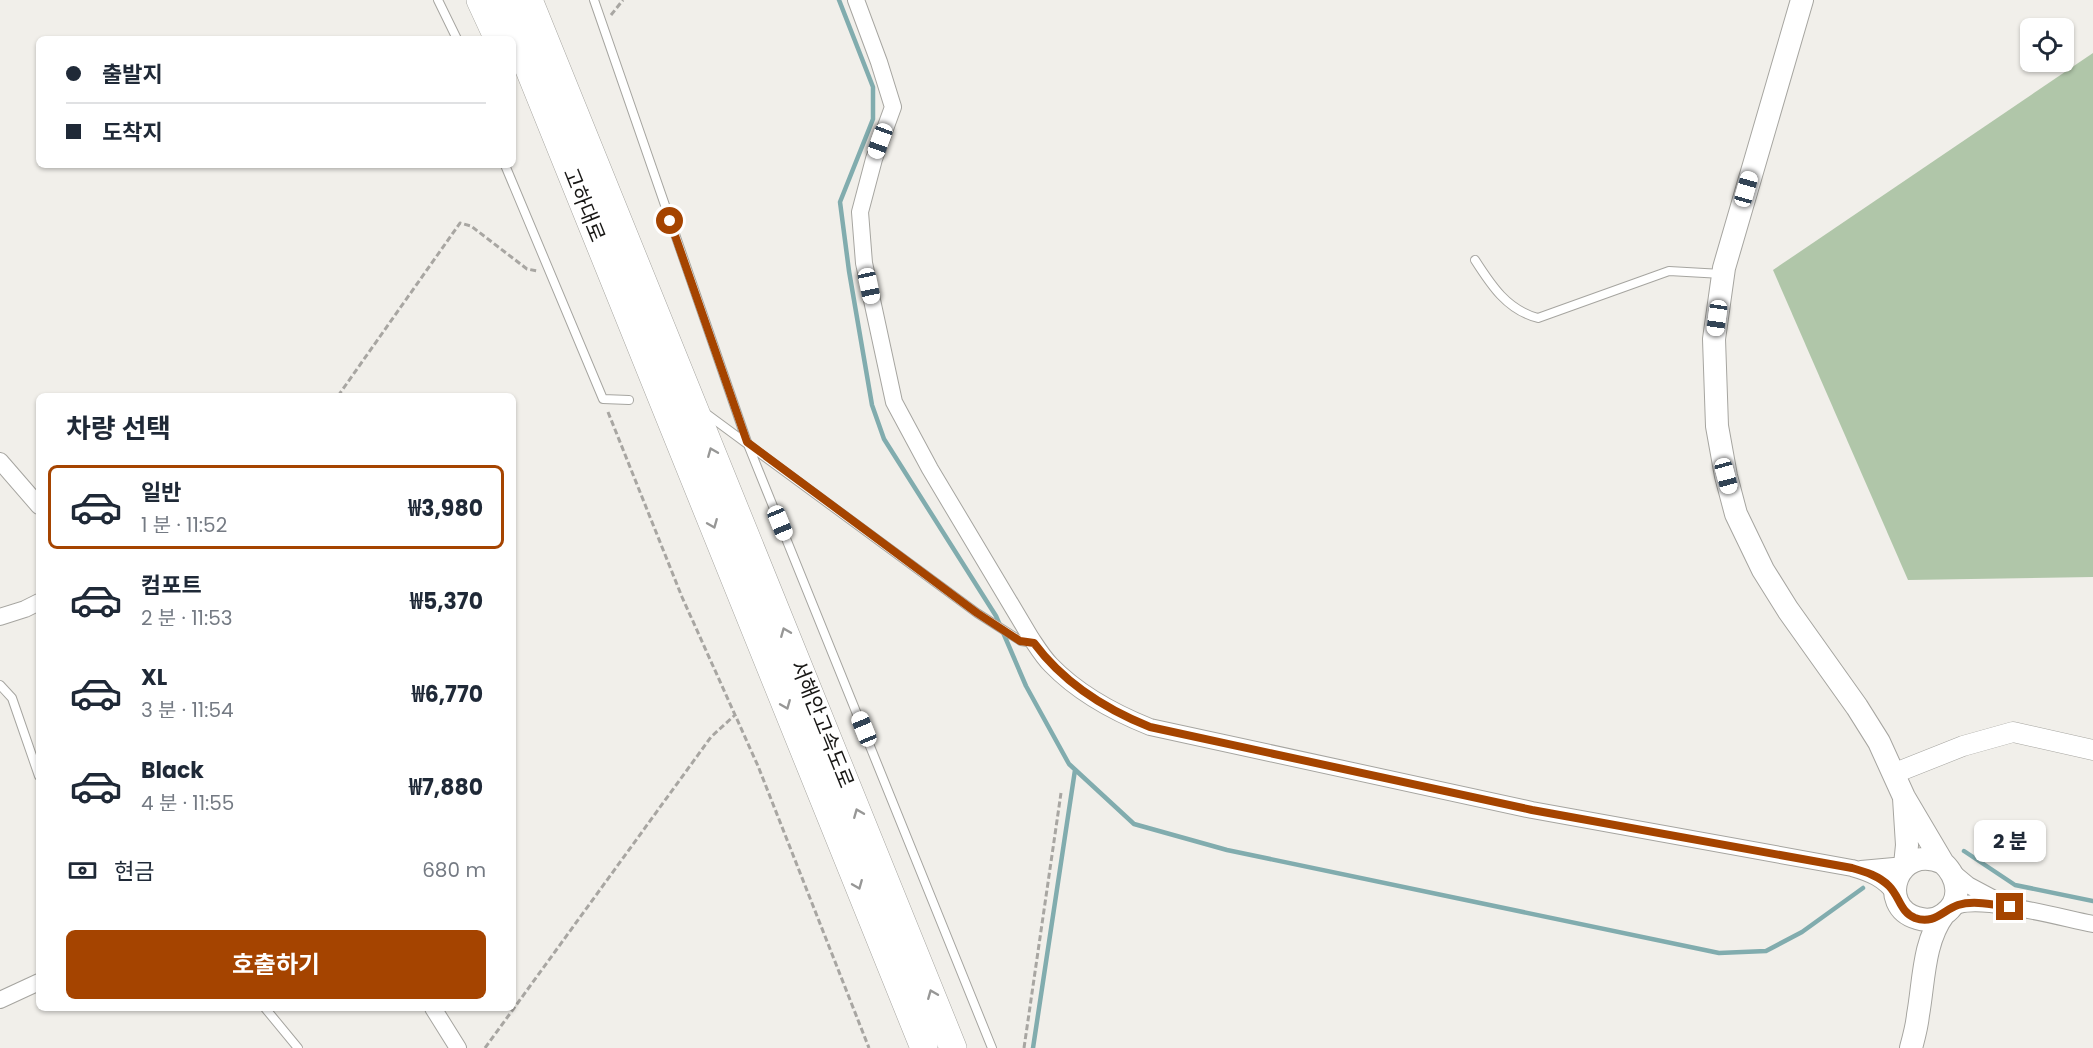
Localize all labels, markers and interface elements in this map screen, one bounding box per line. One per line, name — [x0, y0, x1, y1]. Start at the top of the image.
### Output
map controls — [2020, 18, 2074, 72]
button: locate — [2020, 18, 2074, 72]
text: 출발지 — [102, 59, 163, 90]
text: 도착지 — [102, 117, 163, 148]
car — [865, 121, 895, 161]
street label: 고하대로 — [557, 164, 612, 246]
car — [1732, 169, 1760, 209]
route start — [656, 207, 683, 234]
car — [856, 267, 882, 305]
car — [1706, 299, 1728, 337]
text: 차량 선택 — [66, 410, 171, 447]
one-way arrow — [707, 447, 719, 458]
car — [1713, 456, 1739, 496]
text: 일반 — [141, 477, 181, 508]
icon: car — [69, 480, 123, 534]
text: ₩3,980 — [408, 493, 483, 524]
car — [765, 503, 795, 543]
text: 1 분 · 11:52 — [141, 511, 227, 539]
one-way arrow — [706, 517, 718, 528]
text: 컴포트 — [141, 570, 202, 601]
icon: car — [69, 573, 123, 627]
text: ₩5,370 — [410, 586, 483, 617]
text: 2 분 · 11:53 — [141, 604, 233, 632]
one-way arrow — [780, 627, 792, 638]
street label: 서해안고속도로 — [784, 656, 861, 792]
text: XL — [141, 662, 167, 693]
icon: car — [69, 666, 123, 720]
text: ₩6,770 — [412, 679, 483, 710]
text: 3 분 · 11:54 — [141, 696, 234, 724]
one-way arrow — [778, 699, 791, 709]
car — [849, 709, 879, 749]
text: Black — [141, 755, 204, 786]
icon: car — [69, 759, 123, 813]
text: ₩7,880 — [409, 772, 483, 803]
text: 4 분 · 11:55 — [141, 789, 234, 817]
one-way arrow — [853, 808, 866, 819]
callout: 2 분 — [1974, 820, 2046, 862]
text: 2 분 — [1993, 827, 2027, 855]
icon: cash — [66, 854, 99, 887]
text: 현금 — [114, 856, 154, 887]
text: 680 m — [422, 856, 486, 884]
one-way arrow — [851, 879, 863, 890]
route end — [1996, 893, 2023, 920]
button: 호출하기 — [66, 930, 486, 999]
one-way arrow — [926, 989, 939, 999]

